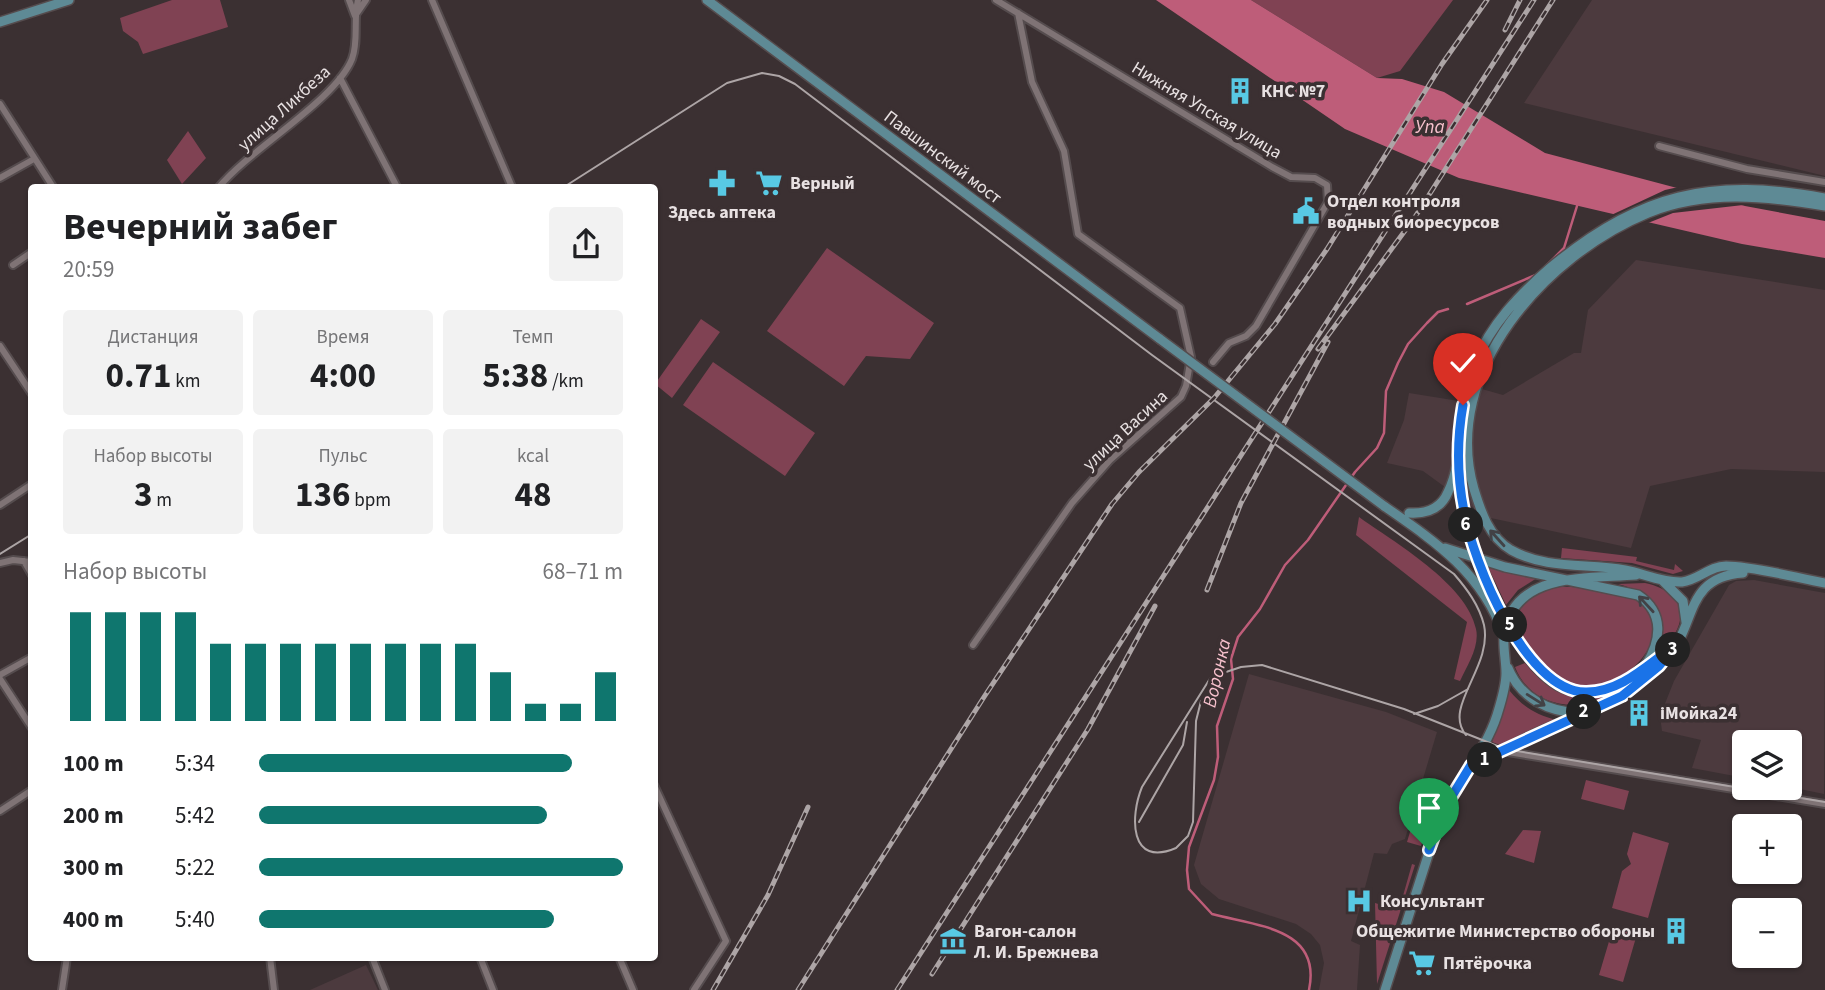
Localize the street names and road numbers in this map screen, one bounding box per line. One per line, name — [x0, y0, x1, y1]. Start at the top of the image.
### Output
street label: Нижняя Упская улица — [1127, 56, 1287, 165]
street label: улица Ликбеза — [232, 60, 336, 157]
street label: Павшинский мост — [878, 105, 1007, 210]
street label: улица Васина — [1077, 384, 1173, 476]

